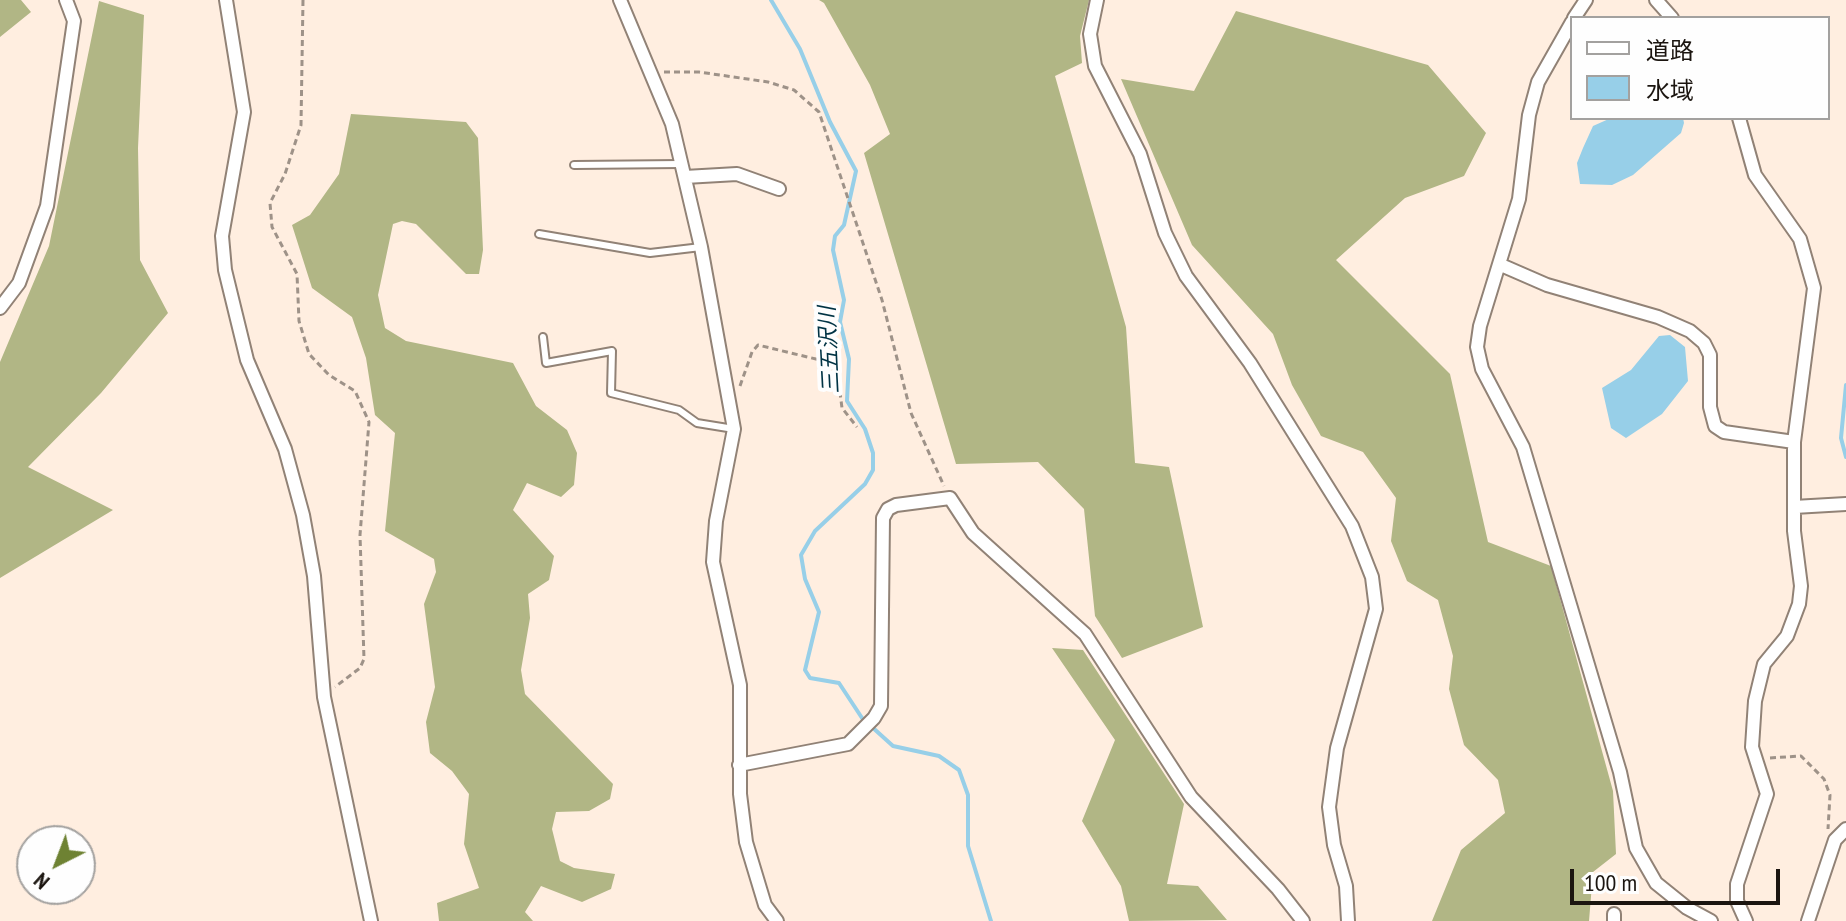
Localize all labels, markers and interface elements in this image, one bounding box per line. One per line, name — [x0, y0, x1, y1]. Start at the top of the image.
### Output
legend — [1570, 16, 1830, 120]
text: 道路 — [1646, 35, 1694, 66]
text: 水域 — [1646, 75, 1694, 106]
water label: 三五沢川 — [815, 305, 845, 395]
north arrow — [16, 825, 96, 905]
scale bar — [1574, 853, 1784, 903]
text: N — [27, 867, 55, 896]
text: 100 m — [1584, 867, 1637, 898]

